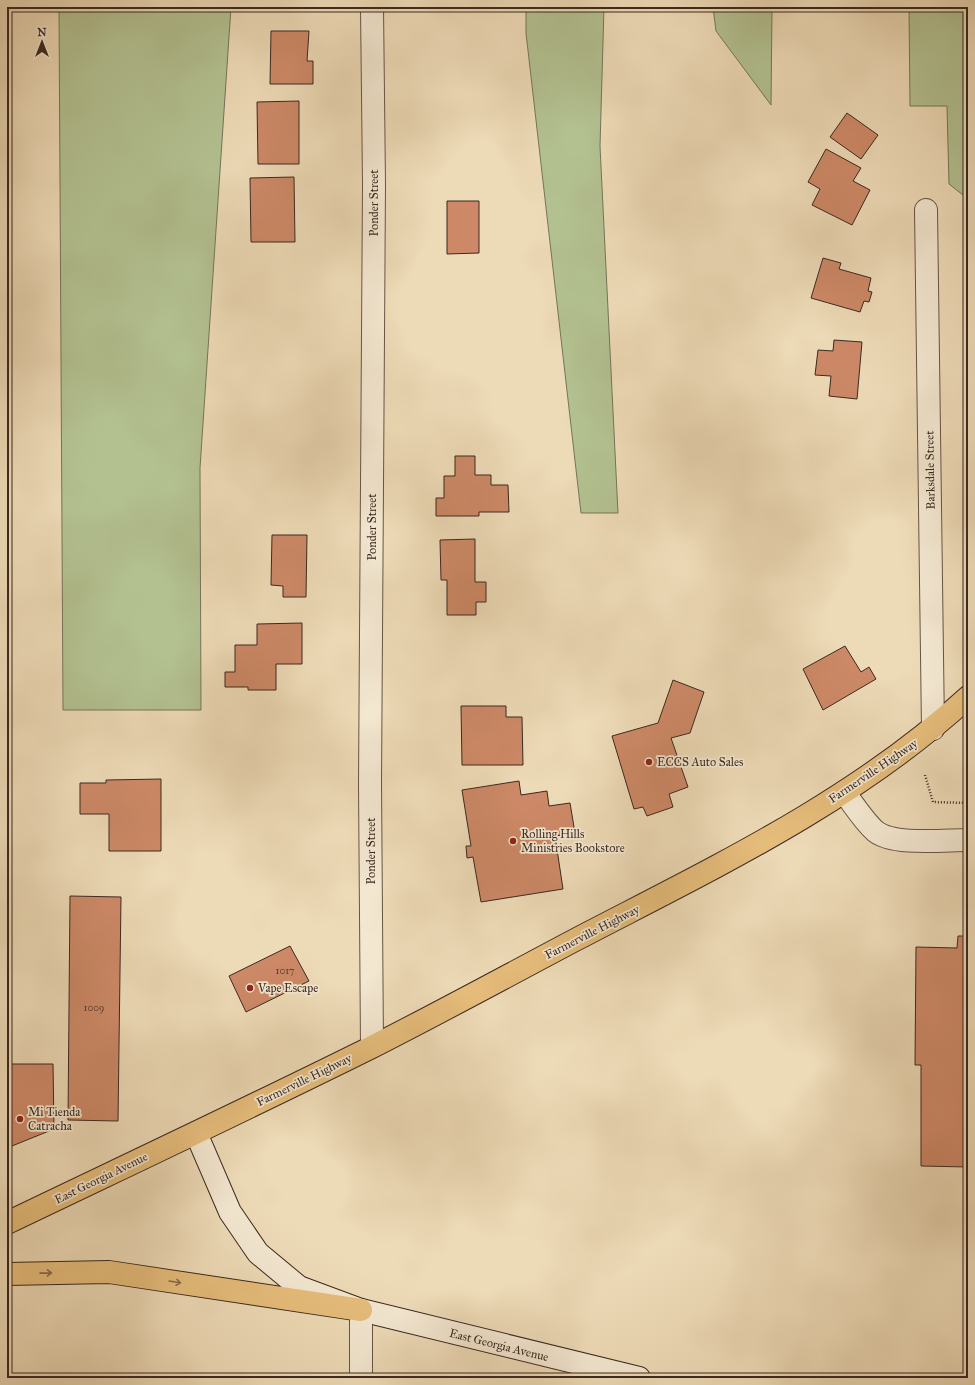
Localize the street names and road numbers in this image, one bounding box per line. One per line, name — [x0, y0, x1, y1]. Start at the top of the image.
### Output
street label: Ponder Street — [367, 169, 381, 237]
street label: Barksdale Street — [922, 430, 938, 510]
street label: Ponder Street — [365, 493, 379, 561]
street label: Farmerville Highway — [826, 736, 921, 807]
street label: Ponder Street — [364, 817, 378, 885]
street label: Farmerville Highway — [542, 902, 642, 963]
street label: Farmerville Highway — [254, 1051, 355, 1110]
street label: East Georgia Avenue — [52, 1149, 150, 1208]
street label: East Georgia Avenue — [448, 1326, 550, 1365]

